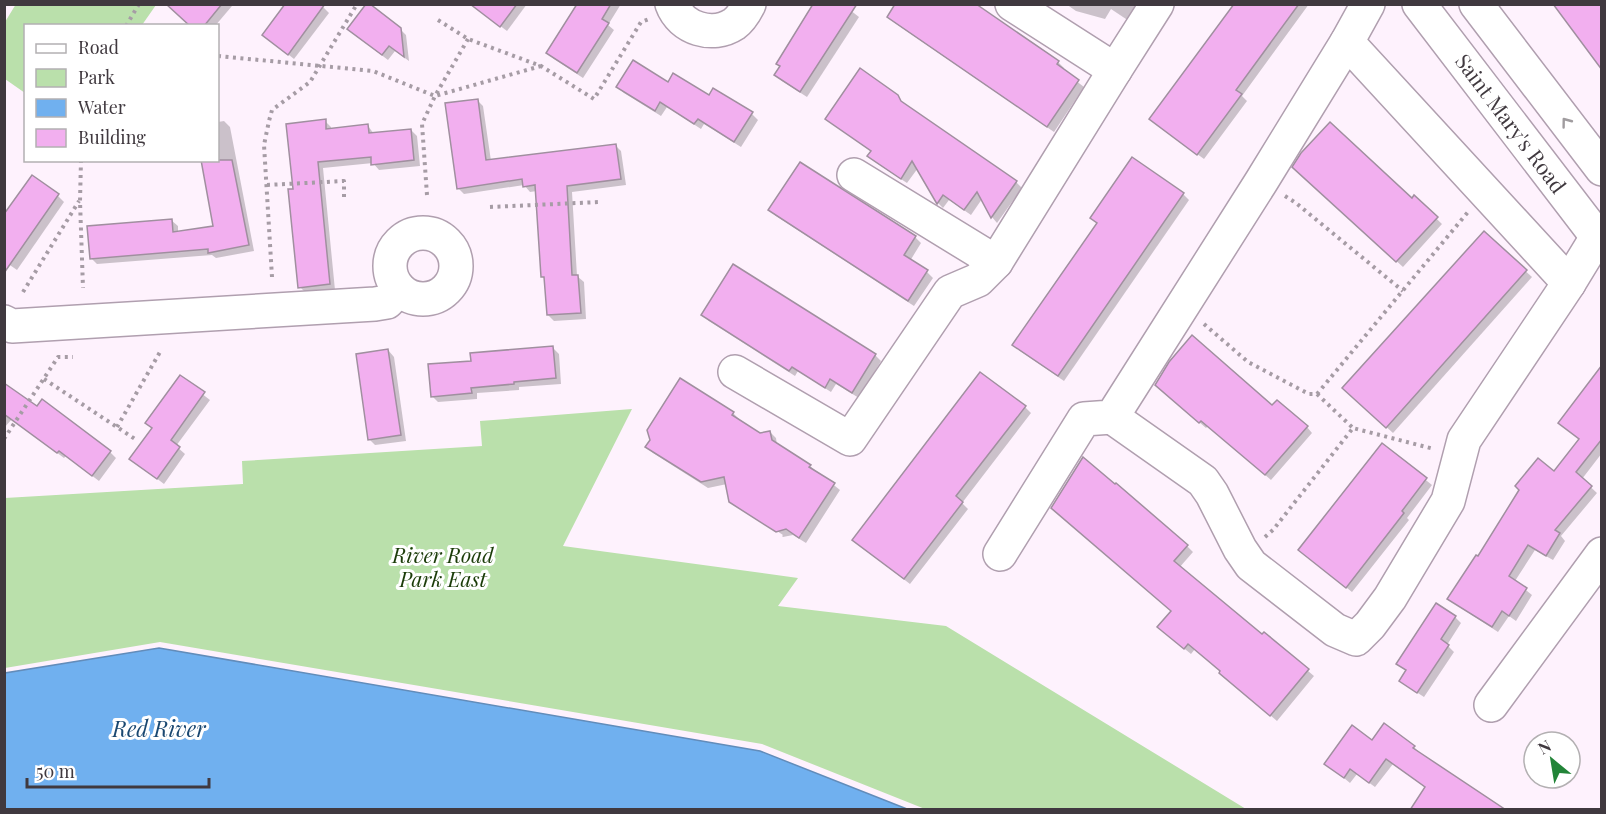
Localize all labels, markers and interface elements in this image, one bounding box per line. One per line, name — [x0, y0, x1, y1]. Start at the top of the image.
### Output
legend — [24, 24, 219, 162]
text: Road — [78, 35, 119, 59]
street label: Saint Mary's Road — [1450, 47, 1573, 198]
text: Park — [78, 65, 115, 89]
text: Water — [77, 95, 126, 119]
one-way arrow — [1562, 118, 1573, 129]
text: Building — [78, 125, 146, 149]
park label: River Road Park East — [391, 540, 494, 592]
water label: Red River — [111, 713, 206, 743]
north arrow — [1522, 730, 1582, 790]
text: N — [1534, 734, 1555, 759]
scale bar — [27, 751, 208, 789]
text: 50 m — [36, 759, 75, 783]

